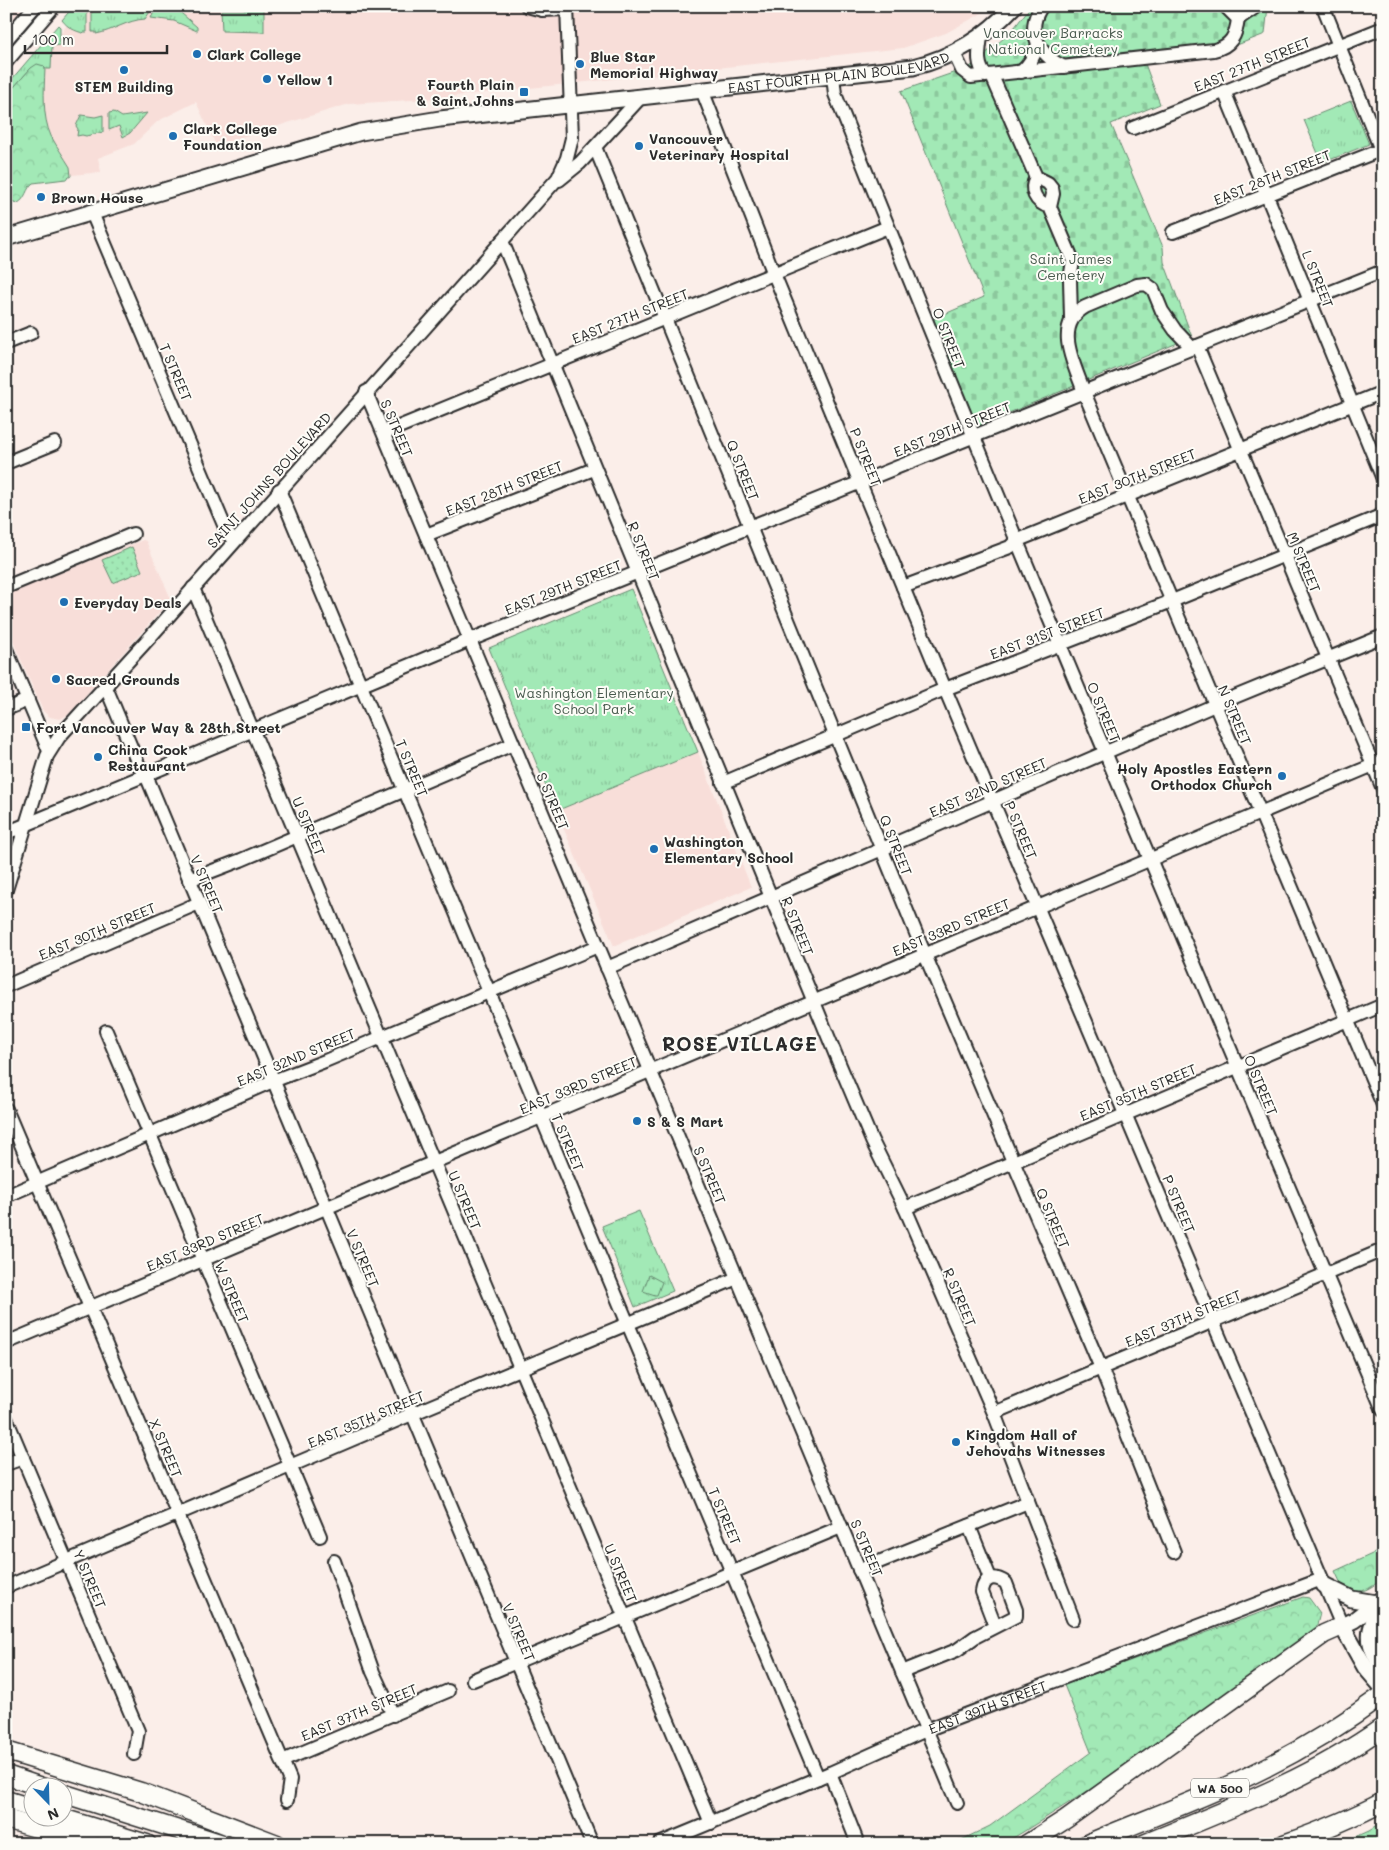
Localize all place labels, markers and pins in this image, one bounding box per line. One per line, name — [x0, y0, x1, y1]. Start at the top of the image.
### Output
place label: Clark College — [207, 45, 301, 64]
place label: Blue Star Memorial Highway — [590, 47, 719, 82]
marker: Clark College — [191, 48, 203, 60]
marker: Blue Star Memorial Highway — [574, 58, 586, 70]
marker: STEM Building — [118, 64, 130, 76]
place label: Yellow 1 — [277, 70, 333, 89]
marker: Yellow 1 — [261, 73, 273, 85]
place label: Fourth Plain & Saint Johns — [416, 75, 514, 110]
place label: STEM Building — [75, 77, 173, 96]
marker: Fourth Plain & Saint Johns — [518, 86, 530, 98]
place label: Clark College Foundation — [183, 119, 277, 154]
place label: Vancouver Veterinary Hospital — [649, 129, 789, 164]
marker: Clark College Foundation — [167, 130, 179, 142]
marker: Vancouver Veterinary Hospital — [633, 140, 645, 152]
place label: Brown House — [51, 188, 143, 207]
marker: Brown House — [35, 191, 47, 203]
place label: Everyday Deals — [74, 593, 182, 612]
marker: Everyday Deals — [58, 596, 70, 608]
place label: Sacred Grounds — [66, 670, 180, 689]
marker: Sacred Grounds — [50, 673, 62, 685]
place label: Fort Vancouver Way & 28th Street — [36, 718, 281, 737]
marker: Fort Vancouver Way & 28th Street — [20, 721, 32, 733]
place label: China Cook Restaurant — [108, 740, 188, 775]
marker: China Cook Restaurant — [92, 751, 104, 763]
place label: Holy Apostles Eastern Orthodox Church — [1117, 759, 1272, 794]
marker: Holy Apostles Eastern Orthodox Church — [1276, 770, 1288, 782]
place label: Washington Elementary School — [664, 832, 793, 867]
marker: Washington Elementary School — [648, 843, 660, 855]
place label: S & S Mart — [647, 1112, 724, 1131]
marker: S & S Mart — [631, 1115, 643, 1127]
place label: Kingdom Hall of Jehovahs Witnesses — [966, 1425, 1105, 1460]
marker: Kingdom Hall of Jehovahs Witnesses — [950, 1436, 962, 1448]

